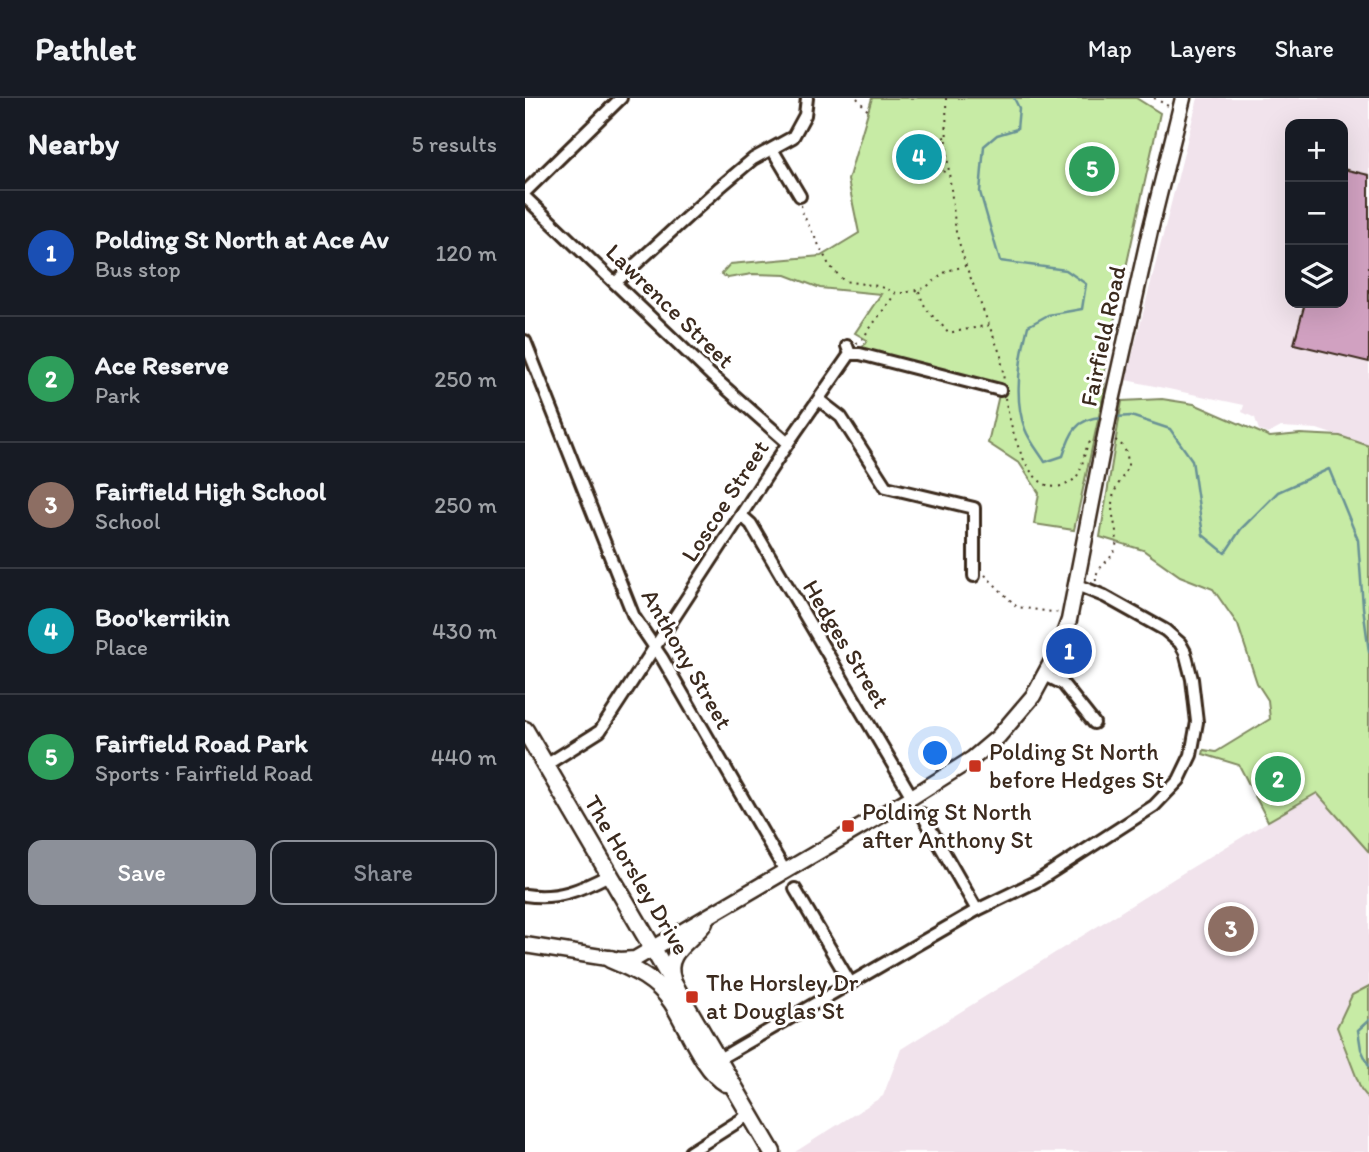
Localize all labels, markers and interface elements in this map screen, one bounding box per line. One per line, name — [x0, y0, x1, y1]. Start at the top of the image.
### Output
text: Pathlet — [35, 29, 137, 68]
text: Map — [1088, 34, 1132, 63]
text: Layers — [1170, 34, 1237, 63]
text: Share — [1275, 34, 1334, 63]
map controls — [1285, 119, 1348, 308]
button: + — [1285, 119, 1348, 182]
text: Nearby — [28, 125, 119, 162]
text: 5 results — [411, 130, 497, 158]
pin: 4 — [896, 131, 942, 183]
pin: 5 — [1069, 143, 1115, 195]
button: − — [1285, 182, 1348, 245]
text: Polding St North at Ace Av — [95, 223, 389, 255]
street label: Lawrence Street — [600, 237, 741, 374]
text: 1 — [46, 239, 56, 267]
text: 120 m — [436, 239, 497, 267]
button: layers — [1285, 245, 1348, 308]
text: Bus stop — [95, 255, 181, 283]
street label: Fairfield Road — [1073, 263, 1132, 409]
text: Ace Reserve — [95, 349, 229, 381]
text: 2 — [45, 365, 57, 393]
text: 250 m — [434, 365, 497, 393]
text: Park — [95, 381, 140, 409]
street label: Loscoe Street — [675, 435, 775, 567]
text: Fairfield High School — [95, 475, 326, 507]
text: 3 — [45, 491, 57, 519]
text: 250 m — [434, 491, 497, 519]
text: School — [95, 507, 160, 535]
street label: Hedges Street — [797, 574, 896, 713]
street label: Anthony Street — [636, 583, 739, 734]
text: Boo'kerrikin — [95, 601, 230, 633]
text: 4 — [44, 617, 58, 645]
text: 430 m — [432, 617, 497, 645]
pin: 1 — [1046, 625, 1092, 677]
text: Place — [95, 633, 148, 661]
text: Fairfield Road Park — [95, 727, 308, 759]
your location — [918, 736, 952, 770]
place label: Polding St North before Hedges St — [989, 737, 1164, 794]
text: 5 — [45, 743, 57, 771]
text: 440 m — [431, 743, 497, 771]
pin: 2 — [1255, 753, 1301, 805]
marker: Polding St North before Hedges St — [967, 758, 983, 774]
text: Sports · Fairfield Road — [95, 759, 313, 787]
street label: The Horsley Drive — [578, 790, 696, 960]
place label: Polding St North after Anthony St — [862, 797, 1033, 854]
marker: Polding St North after Anthony St — [840, 818, 856, 834]
button: Save — [28, 840, 256, 905]
button: Share — [270, 840, 497, 905]
pin: 3 — [1208, 903, 1254, 955]
place label: The Horsley Dr at Douglas St — [706, 968, 859, 1025]
marker: The Horsley Dr at Douglas St — [684, 989, 700, 1005]

